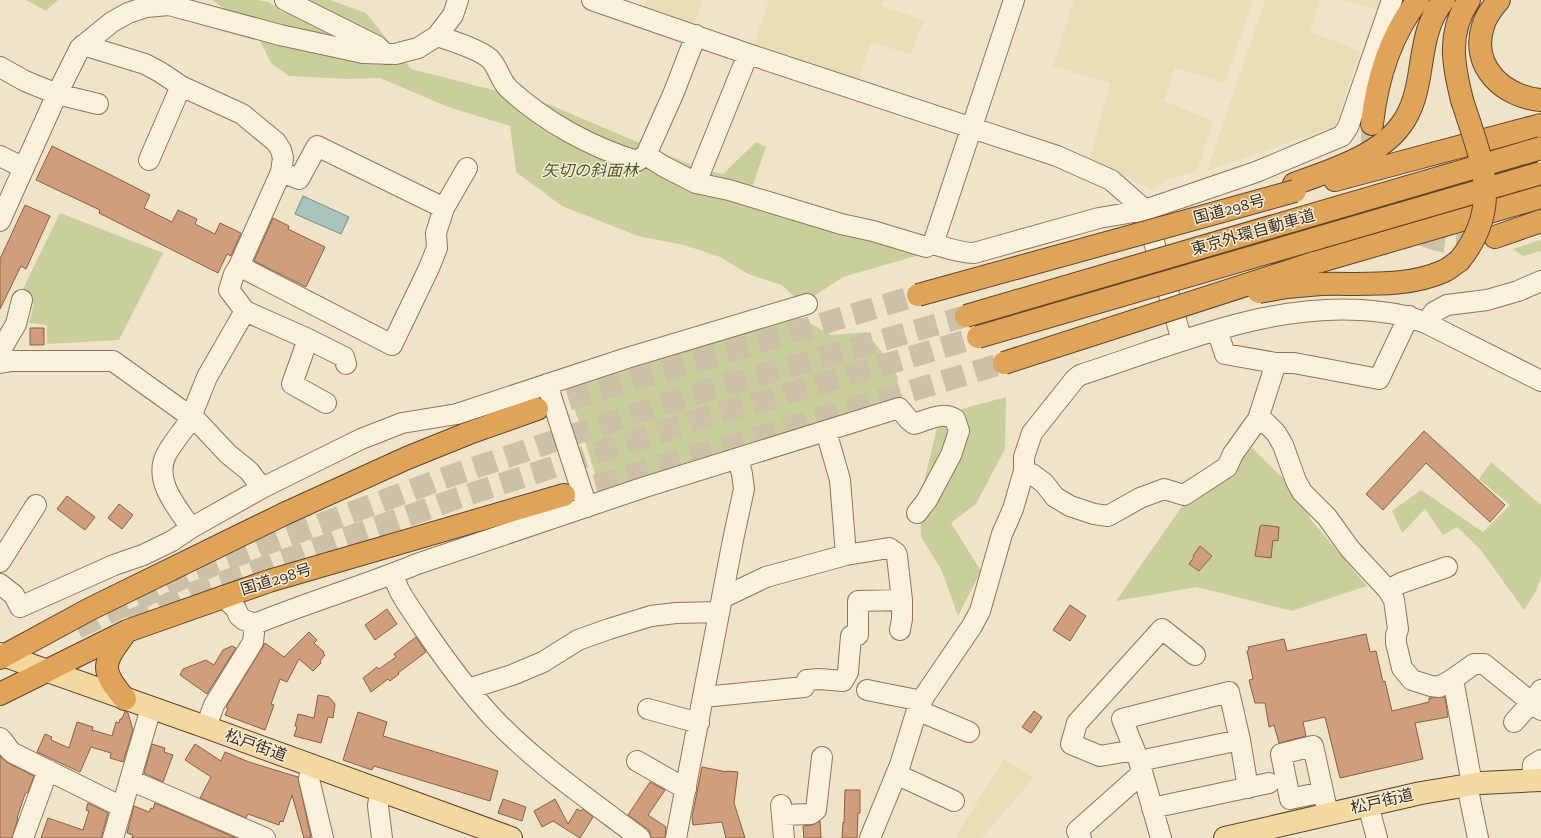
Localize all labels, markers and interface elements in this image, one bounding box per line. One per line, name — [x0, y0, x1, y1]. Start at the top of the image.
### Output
park label: 矢切の斜面林 — [542, 161, 640, 180]
street label: 国道298号 — [1191, 190, 1267, 228]
street label: 東京外環自動車道 — [1189, 205, 1317, 259]
street label: 国道298号 — [238, 559, 314, 599]
street label: 松戸街道 — [223, 725, 289, 765]
street label: 松戸街道 — [1349, 785, 1415, 817]

